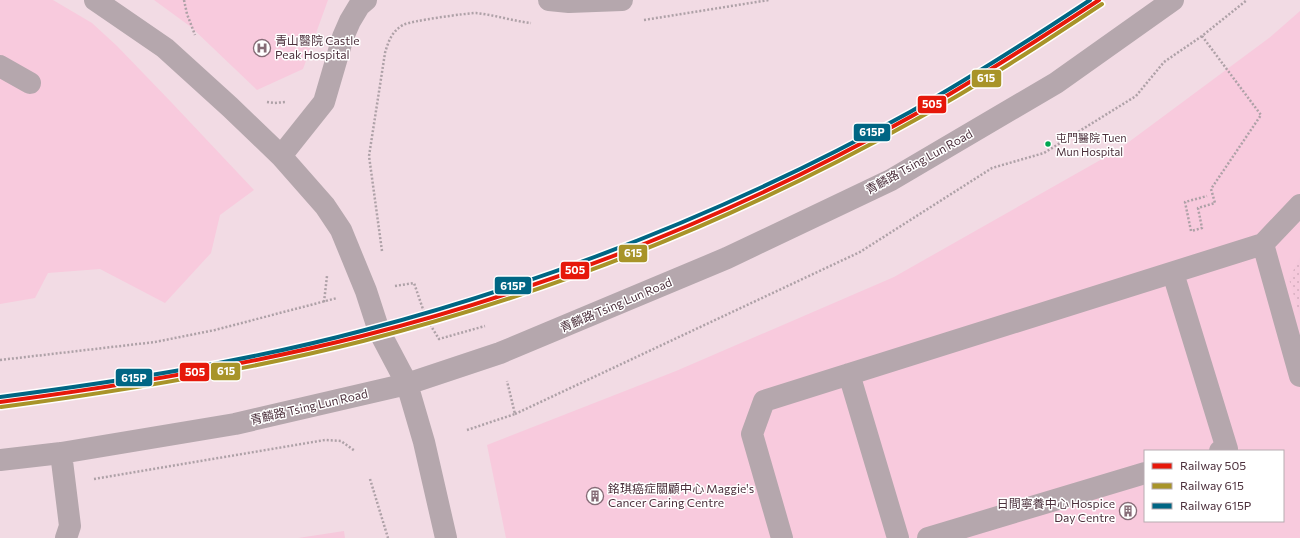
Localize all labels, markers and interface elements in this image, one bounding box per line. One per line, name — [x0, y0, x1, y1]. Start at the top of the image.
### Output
place label: 青山醫院 Castle Peak Hospital — [275, 33, 360, 61]
hospital icon: 青山醫院 Castle Peak Hospital — [252, 38, 272, 58]
line badge: 615 — [971, 69, 1002, 88]
text: 615 — [977, 71, 995, 84]
line badge: 505 — [917, 95, 947, 114]
text: 505 — [922, 97, 942, 110]
line badge: 615P — [853, 123, 891, 142]
text: 615P — [859, 125, 885, 138]
street label: 青麟路 Tsing Lun Road — [863, 126, 974, 196]
place label: 屯門醫院 Tuen Mun Hospital — [1056, 131, 1127, 158]
marker: 屯門醫院 Tuen Mun Hospital — [1043, 139, 1053, 149]
line badge: 615 — [618, 244, 648, 263]
text: 615 — [624, 246, 642, 259]
line badge: 505 — [560, 261, 590, 280]
text: 505 — [565, 263, 585, 276]
street label: 青麟路 Tsing Lun Road — [558, 274, 674, 334]
line badge: 615P — [494, 276, 532, 295]
text: 615P — [500, 279, 526, 292]
line badge: 505 — [179, 362, 210, 382]
line badge: 615 — [210, 362, 241, 381]
text: 615 — [217, 364, 235, 377]
text: 505 — [185, 365, 205, 378]
line badge: 615P — [115, 368, 153, 387]
text: 615P — [121, 371, 147, 384]
street label: 青麟路 Tsing Lun Road — [249, 386, 369, 426]
legend — [1144, 450, 1284, 522]
text: Railway 505 — [1180, 458, 1246, 472]
text: Railway 615 — [1180, 478, 1244, 492]
place label: 銘琪癌症關顧中心 Maggie's Cancer Caring Centre — [608, 481, 754, 509]
building icon: 銘琪癌症關顧中心 Maggie's Cancer Caring Centre — [585, 486, 605, 506]
place label: 日間寧養中心 Hospice Day Centre — [997, 496, 1115, 524]
text: Railway 615P — [1180, 498, 1252, 512]
building icon: 日間寧養中心 Hospice Day Centre — [1118, 501, 1138, 521]

